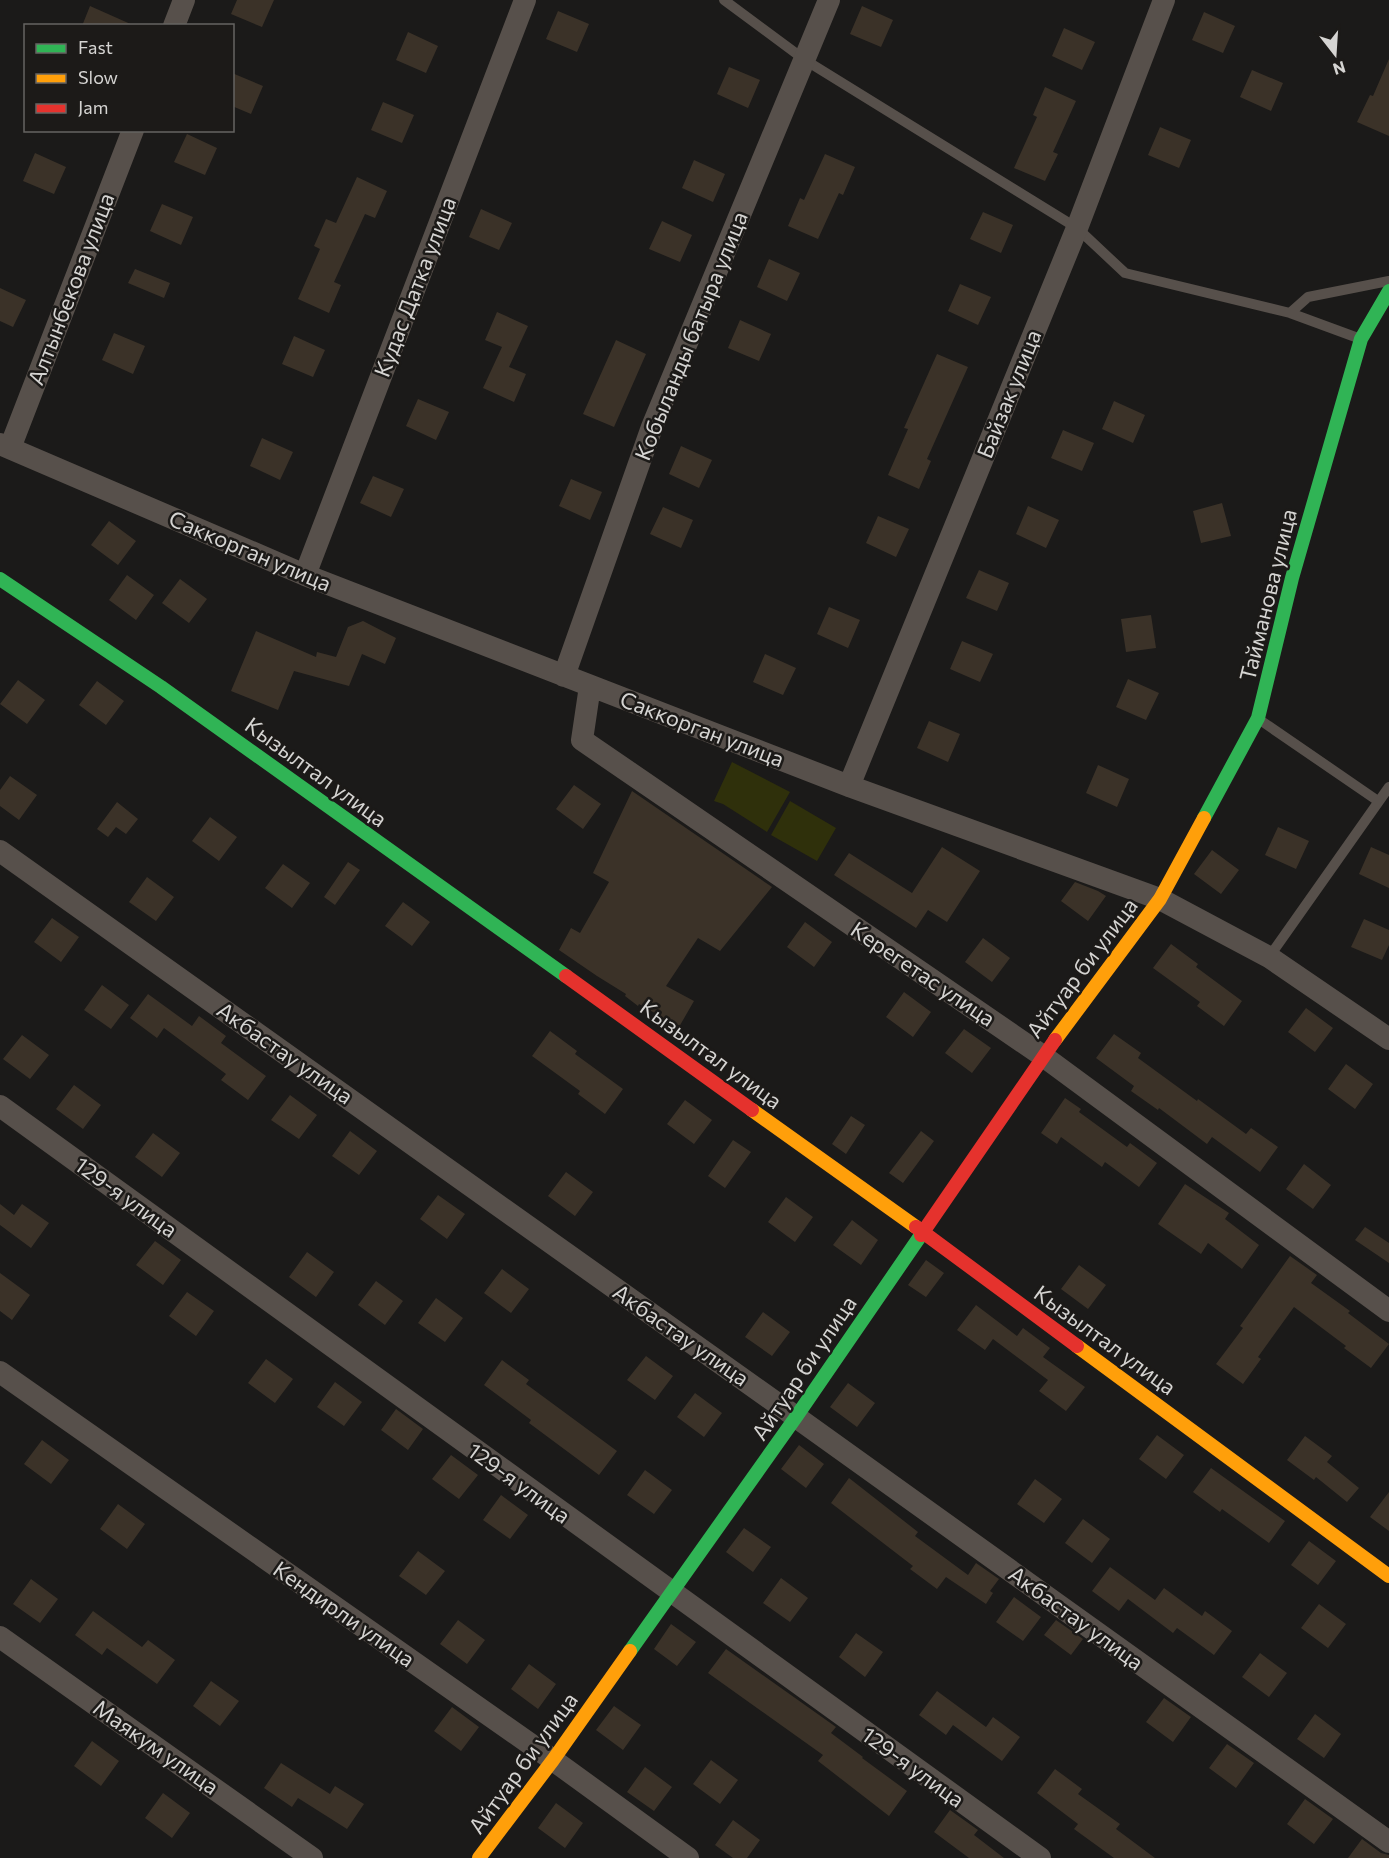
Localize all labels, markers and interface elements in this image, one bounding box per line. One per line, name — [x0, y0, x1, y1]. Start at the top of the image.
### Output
legend — [24, 24, 234, 132]
north arrow — [1305, 24, 1365, 84]
text: Fast — [78, 36, 113, 58]
text: N — [1331, 58, 1348, 80]
text: Slow — [78, 66, 118, 88]
text: Jam — [78, 96, 108, 118]
street label: Алтынбекова улица — [21, 189, 120, 389]
street label: Кудас Датка улица — [368, 193, 461, 381]
street label: Кобыланды батыра улица — [628, 208, 753, 464]
street label: Байзак улица — [971, 326, 1047, 462]
street label: Саккорган улица — [165, 504, 335, 597]
street label: Тайманова улица — [1233, 506, 1302, 684]
street label: Саккорган улица — [616, 685, 788, 772]
street label: Кызылтал улица — [240, 711, 393, 832]
street label: Айтуар би улица — [1020, 892, 1143, 1043]
street label: Керегетас улица — [846, 915, 1001, 1032]
street label: Кызылтал улица — [635, 993, 788, 1114]
street label: Акбастау улица — [212, 996, 359, 1109]
street label: 129-я улица — [70, 1150, 183, 1243]
street label: Акбастау улица — [608, 1278, 755, 1391]
street label: Кызылтал улица — [1029, 1279, 1182, 1400]
street label: Айтуар би улица — [745, 1290, 862, 1445]
street label: 129-я улица — [463, 1436, 576, 1529]
street label: Кендирли улица — [268, 1555, 420, 1672]
street label: Акбастау улица — [1004, 1560, 1149, 1676]
street label: Айтуар би улица — [462, 1687, 583, 1839]
street label: Маякум улица — [88, 1693, 224, 1800]
street label: 129-я улица — [857, 1720, 970, 1813]

